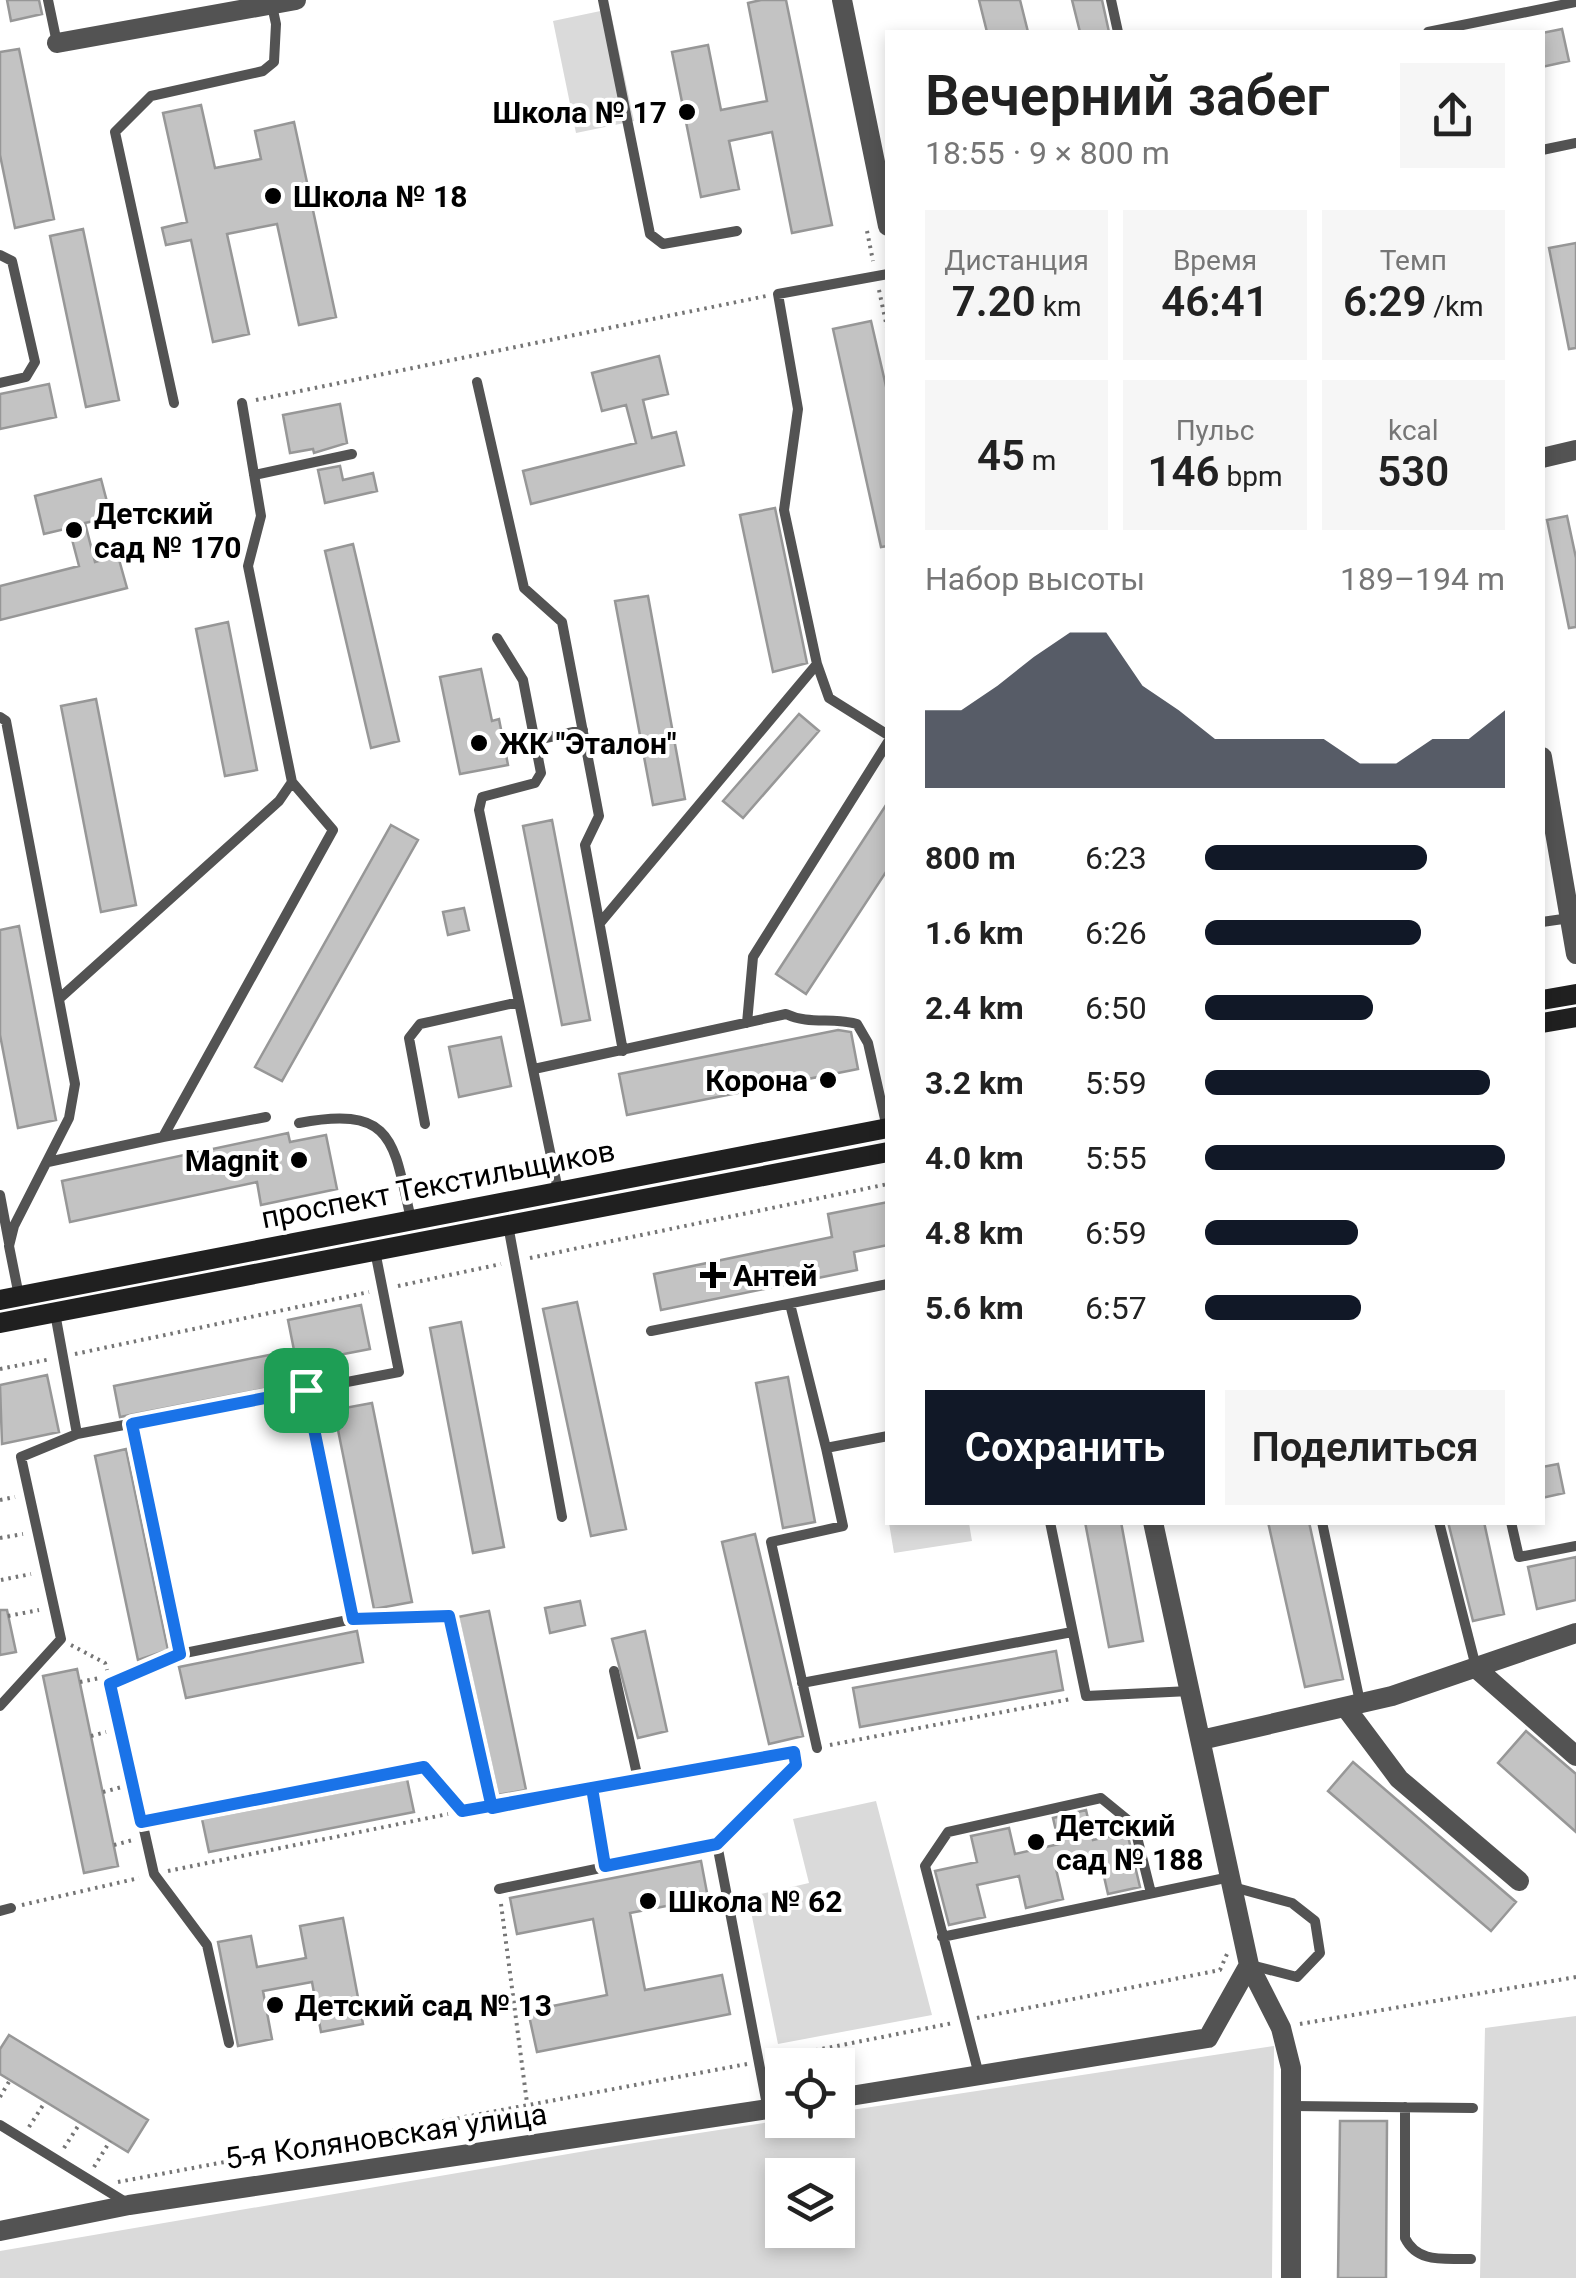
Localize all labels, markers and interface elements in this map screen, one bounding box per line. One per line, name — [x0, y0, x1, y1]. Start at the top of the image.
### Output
button: share — [1400, 63, 1505, 168]
text: Вечерний забег — [925, 64, 1329, 128]
place label: Школа № 17 — [493, 95, 667, 130]
marker: Школа № 17 — [676, 101, 698, 123]
text: 18:55 · 9 × 800 m — [925, 134, 1170, 172]
place label: Школа № 18 — [293, 179, 467, 214]
marker: Школа № 18 — [262, 185, 284, 207]
text: Дистанция — [944, 244, 1089, 277]
text: Время — [1173, 244, 1257, 277]
text: Темп — [1380, 244, 1447, 277]
text: 7.20 — [952, 277, 1036, 326]
text: 46:41 — [1161, 277, 1269, 326]
text: 6:29 — [1343, 277, 1426, 326]
text: km — [1036, 290, 1081, 323]
text: /km — [1426, 290, 1484, 323]
text: Пульс — [1176, 414, 1254, 447]
text: kcal — [1388, 414, 1439, 447]
text: 45 — [977, 431, 1025, 480]
text: m — [1025, 444, 1056, 477]
text: 146 — [1148, 447, 1220, 496]
text: 530 — [1377, 447, 1449, 496]
text: bpm — [1220, 460, 1282, 493]
place label: Детский сад № 170 — [94, 496, 242, 565]
marker: Детский сад № 170 — [63, 519, 85, 541]
text: Набор высоты — [925, 560, 1145, 598]
text: 189–194 m — [1340, 560, 1505, 598]
place label: ЖК "Эталон" — [499, 726, 676, 761]
marker: ЖК "Эталон" — [468, 732, 490, 754]
text: 800 m — [925, 839, 1016, 877]
text: 6:23 — [1085, 839, 1147, 877]
text: 1.6 km — [925, 914, 1024, 952]
text: 6:26 — [1085, 914, 1147, 952]
text: 2.4 km — [925, 989, 1024, 1027]
text: 6:50 — [1085, 989, 1147, 1027]
place label: Корона — [705, 1063, 808, 1098]
text: 3.2 km — [925, 1064, 1024, 1102]
text: 5:59 — [1085, 1064, 1147, 1102]
marker: Корона — [817, 1069, 839, 1091]
street label: проспект Текстильщиков — [258, 1133, 618, 1235]
text: 4.0 km — [925, 1139, 1024, 1177]
text: 5:55 — [1085, 1139, 1147, 1177]
place label: Magnit — [185, 1143, 279, 1178]
marker: Magnit — [288, 1149, 310, 1171]
text: 4.8 km — [925, 1214, 1024, 1252]
text: 6:59 — [1085, 1214, 1147, 1252]
place label: Антей — [733, 1258, 817, 1293]
marker: Антей — [702, 1264, 724, 1286]
text: 5.6 km — [925, 1289, 1024, 1327]
text: 6:57 — [1085, 1289, 1147, 1327]
pin — [264, 1348, 349, 1433]
icon: arrive — [279, 1363, 334, 1418]
button: Сохранить — [925, 1390, 1205, 1505]
button: Поделиться — [1225, 1390, 1505, 1505]
place label: Детский сад № 188 — [1056, 1808, 1204, 1877]
marker: Детский сад № 188 — [1025, 1831, 1047, 1853]
place label: Школа № 62 — [668, 1884, 842, 1919]
marker: Школа № 62 — [637, 1890, 659, 1912]
place label: Детский сад № 13 — [295, 1988, 552, 2023]
marker: Детский сад № 13 — [264, 1994, 286, 2016]
map controls — [765, 2048, 855, 2248]
button: locate — [765, 2048, 855, 2138]
street label: 5-я Коляновская улица — [223, 2096, 549, 2176]
button: layers — [765, 2158, 855, 2248]

